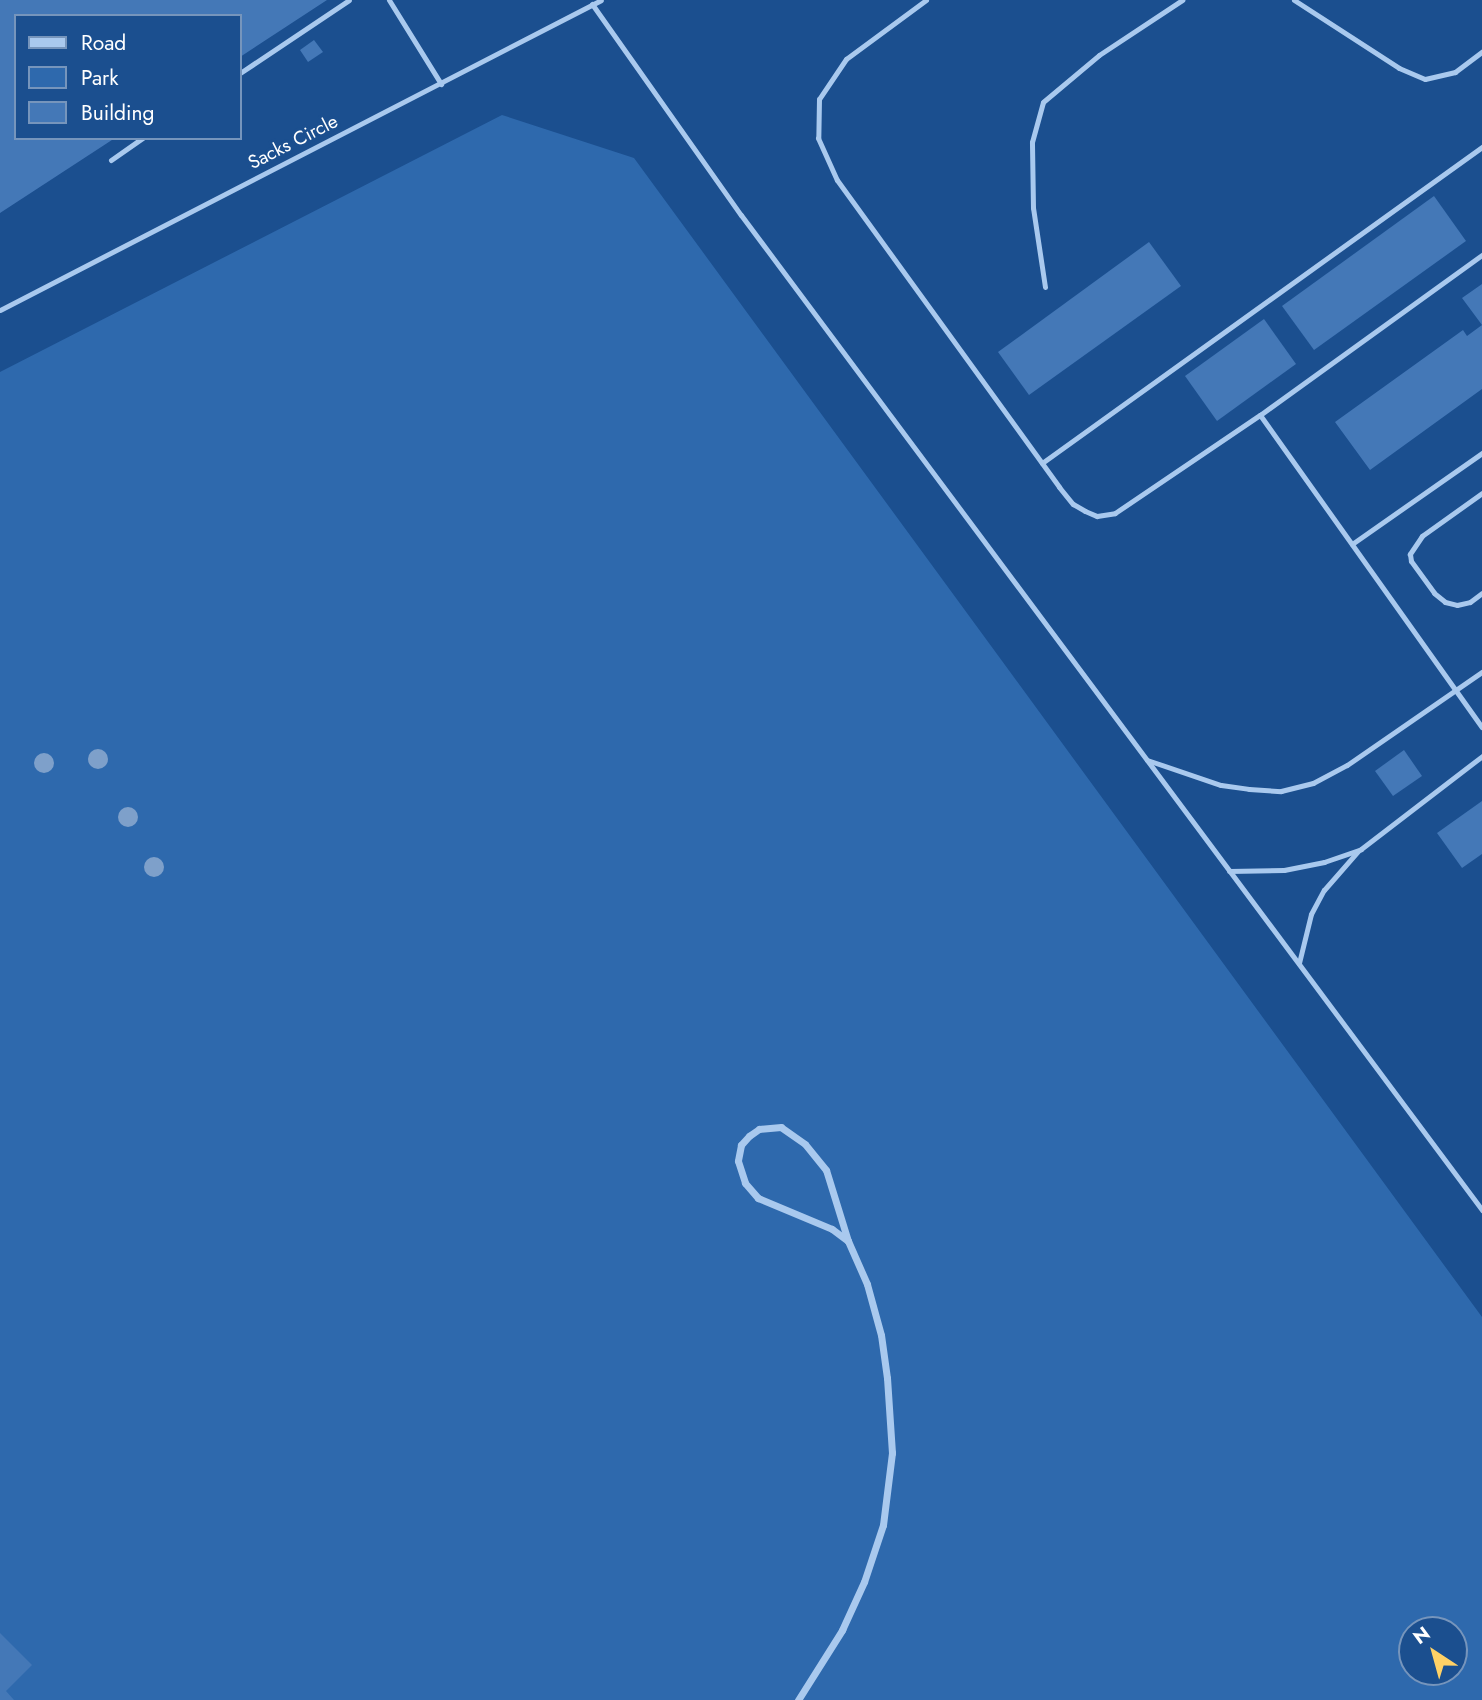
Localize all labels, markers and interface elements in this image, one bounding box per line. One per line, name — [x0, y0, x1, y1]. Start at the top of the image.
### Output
legend — [14, 14, 242, 140]
text: Road — [81, 28, 126, 58]
text: Park — [81, 63, 118, 93]
text: Building — [81, 98, 154, 128]
street label: Sacks Circle — [244, 110, 342, 174]
north arrow — [1398, 1616, 1468, 1686]
text: N — [1407, 1620, 1436, 1651]

